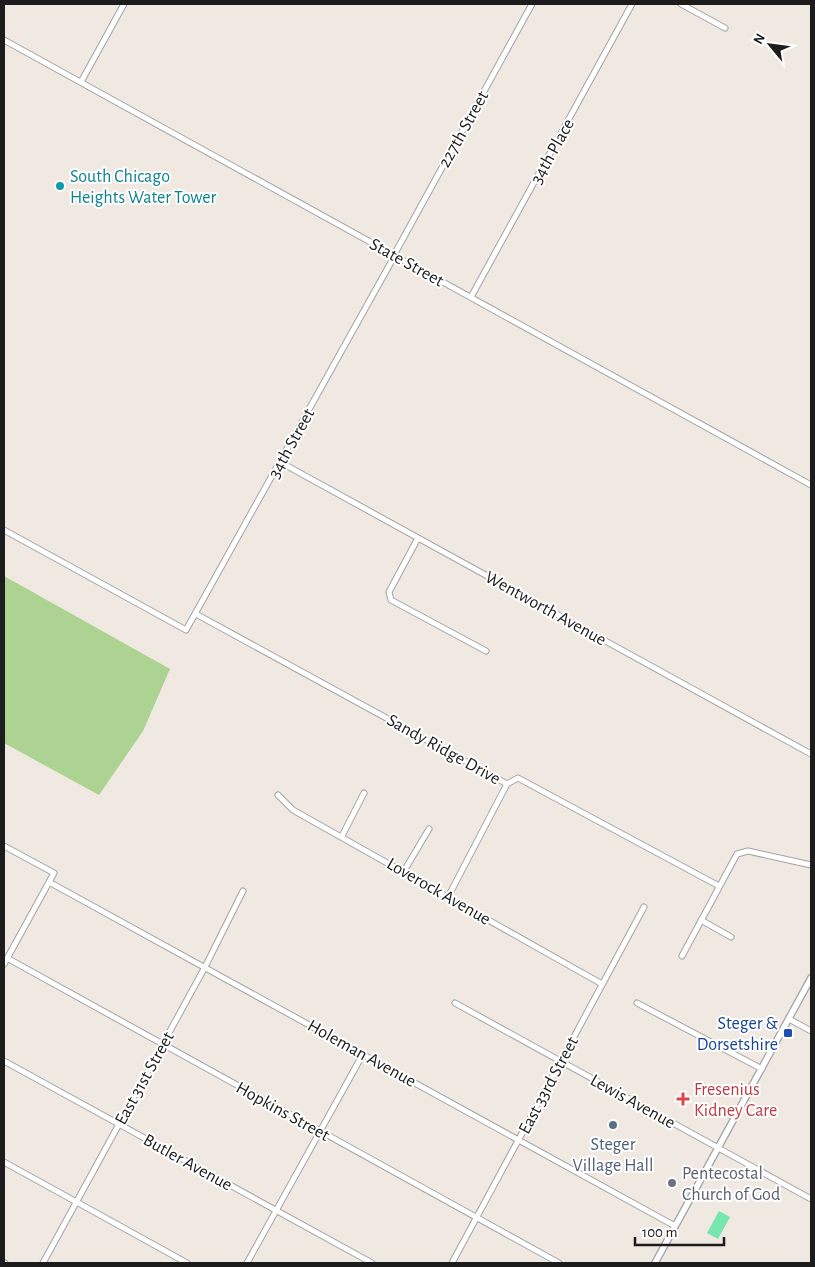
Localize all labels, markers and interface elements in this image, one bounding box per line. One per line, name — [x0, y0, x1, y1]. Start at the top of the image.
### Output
north arrow — [745, 20, 795, 70]
text: N — [751, 32, 768, 47]
street label: 227th Street — [436, 88, 492, 171]
street label: 34th Place — [528, 116, 578, 187]
place label: South Chicago Heights Water Tower — [70, 168, 216, 207]
marker: South Chicago Heights Water Tower — [54, 180, 66, 192]
street label: State Street — [366, 235, 447, 291]
street label: 34th Street — [265, 405, 318, 481]
street label: Wentworth Avenue — [482, 568, 609, 650]
street label: Sandy Ridge Drive — [384, 711, 503, 788]
street label: Loverock Avenue — [383, 855, 494, 929]
place label: Steger & Dorsetshire — [697, 1015, 778, 1054]
street label: Holeman Avenue — [304, 1017, 419, 1091]
marker: Steger & Dorsetshire — [782, 1027, 794, 1039]
street label: East 31st Street — [112, 1029, 178, 1128]
street label: East 33rd Street — [516, 1034, 582, 1137]
street label: Lewis Avenue — [587, 1071, 678, 1133]
street label: Hopkins Street — [233, 1079, 332, 1145]
place label: Fresenius Kidney Care — [694, 1081, 777, 1120]
marker: Fresenius Kidney Care — [676, 1092, 690, 1106]
marker: Steger Village Hall — [607, 1119, 619, 1131]
street label: Butler Avenue — [140, 1131, 235, 1195]
place label: Steger Village Hall — [573, 1136, 653, 1175]
place label: Pentecostal Church of God — [682, 1165, 780, 1204]
marker: Pentecostal Church of God — [666, 1177, 678, 1189]
scale bar — [635, 1214, 724, 1246]
text: 100 m — [642, 1225, 677, 1240]

